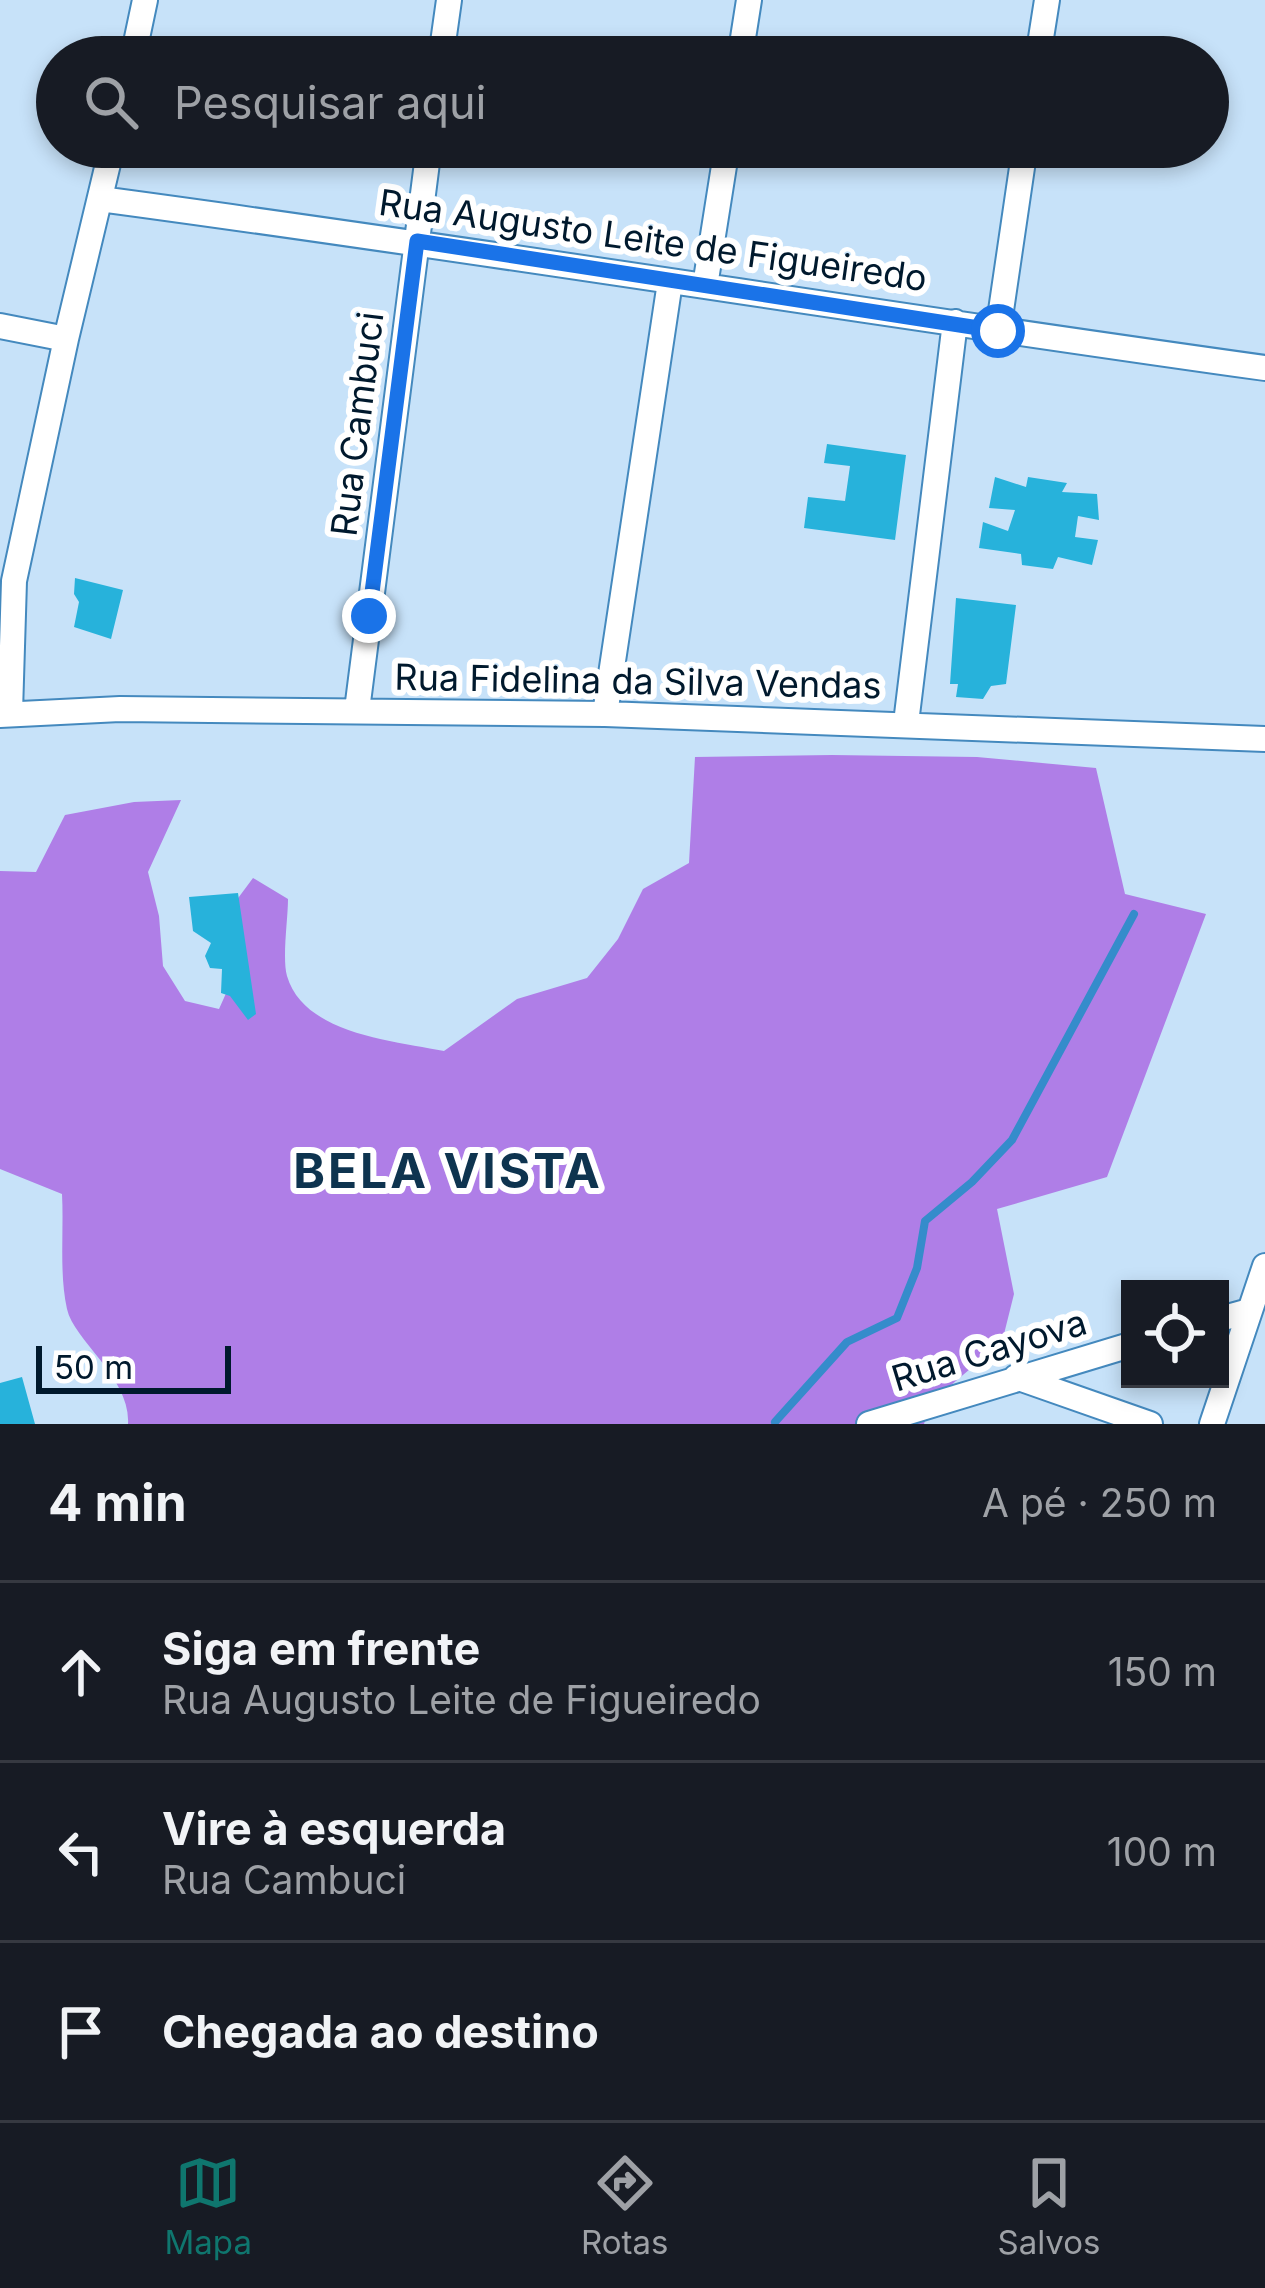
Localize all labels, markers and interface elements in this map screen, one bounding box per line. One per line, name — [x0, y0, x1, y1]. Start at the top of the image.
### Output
search box — [36, 36, 1229, 168]
icon: search — [78, 69, 144, 135]
text: Pesquisar aqui — [174, 75, 487, 130]
street label: Rua Augusto Leite de Figueiredo — [376, 180, 930, 300]
route start — [971, 304, 1025, 358]
street label: Rua Cambuci — [321, 309, 393, 539]
route end — [342, 589, 396, 643]
street label: Rua Fidelina da Silva Vendas — [394, 655, 882, 707]
district label: BELA VISTA — [293, 1141, 603, 1200]
map controls — [1121, 1280, 1229, 1388]
button: locate — [1121, 1280, 1229, 1388]
street label: Rua Cayova — [886, 1300, 1092, 1400]
scale bar — [36, 1340, 231, 1393]
text: 50 m — [54, 1347, 133, 1387]
text: 4 min — [48, 1472, 187, 1533]
text: A pé · 250 m — [982, 1479, 1217, 1526]
text: Siga em frente — [162, 1621, 480, 1676]
icon: ahead — [48, 1639, 114, 1705]
text: 150 m — [1108, 1648, 1217, 1695]
text: Rua Augusto Leite de Figueiredo — [162, 1676, 761, 1723]
text: Vire à esquerda — [162, 1801, 506, 1856]
icon: left — [48, 1819, 114, 1885]
text: 100 m — [1107, 1828, 1217, 1875]
text: Rua Cambuci — [162, 1856, 406, 1903]
icon: arrive — [48, 1999, 114, 2065]
text: Chegada ao destino — [162, 2004, 599, 2059]
tab: Mapa — [165, 2150, 252, 2262]
tab: Rotas — [581, 2150, 668, 2262]
tab: Salvos — [997, 2150, 1100, 2262]

